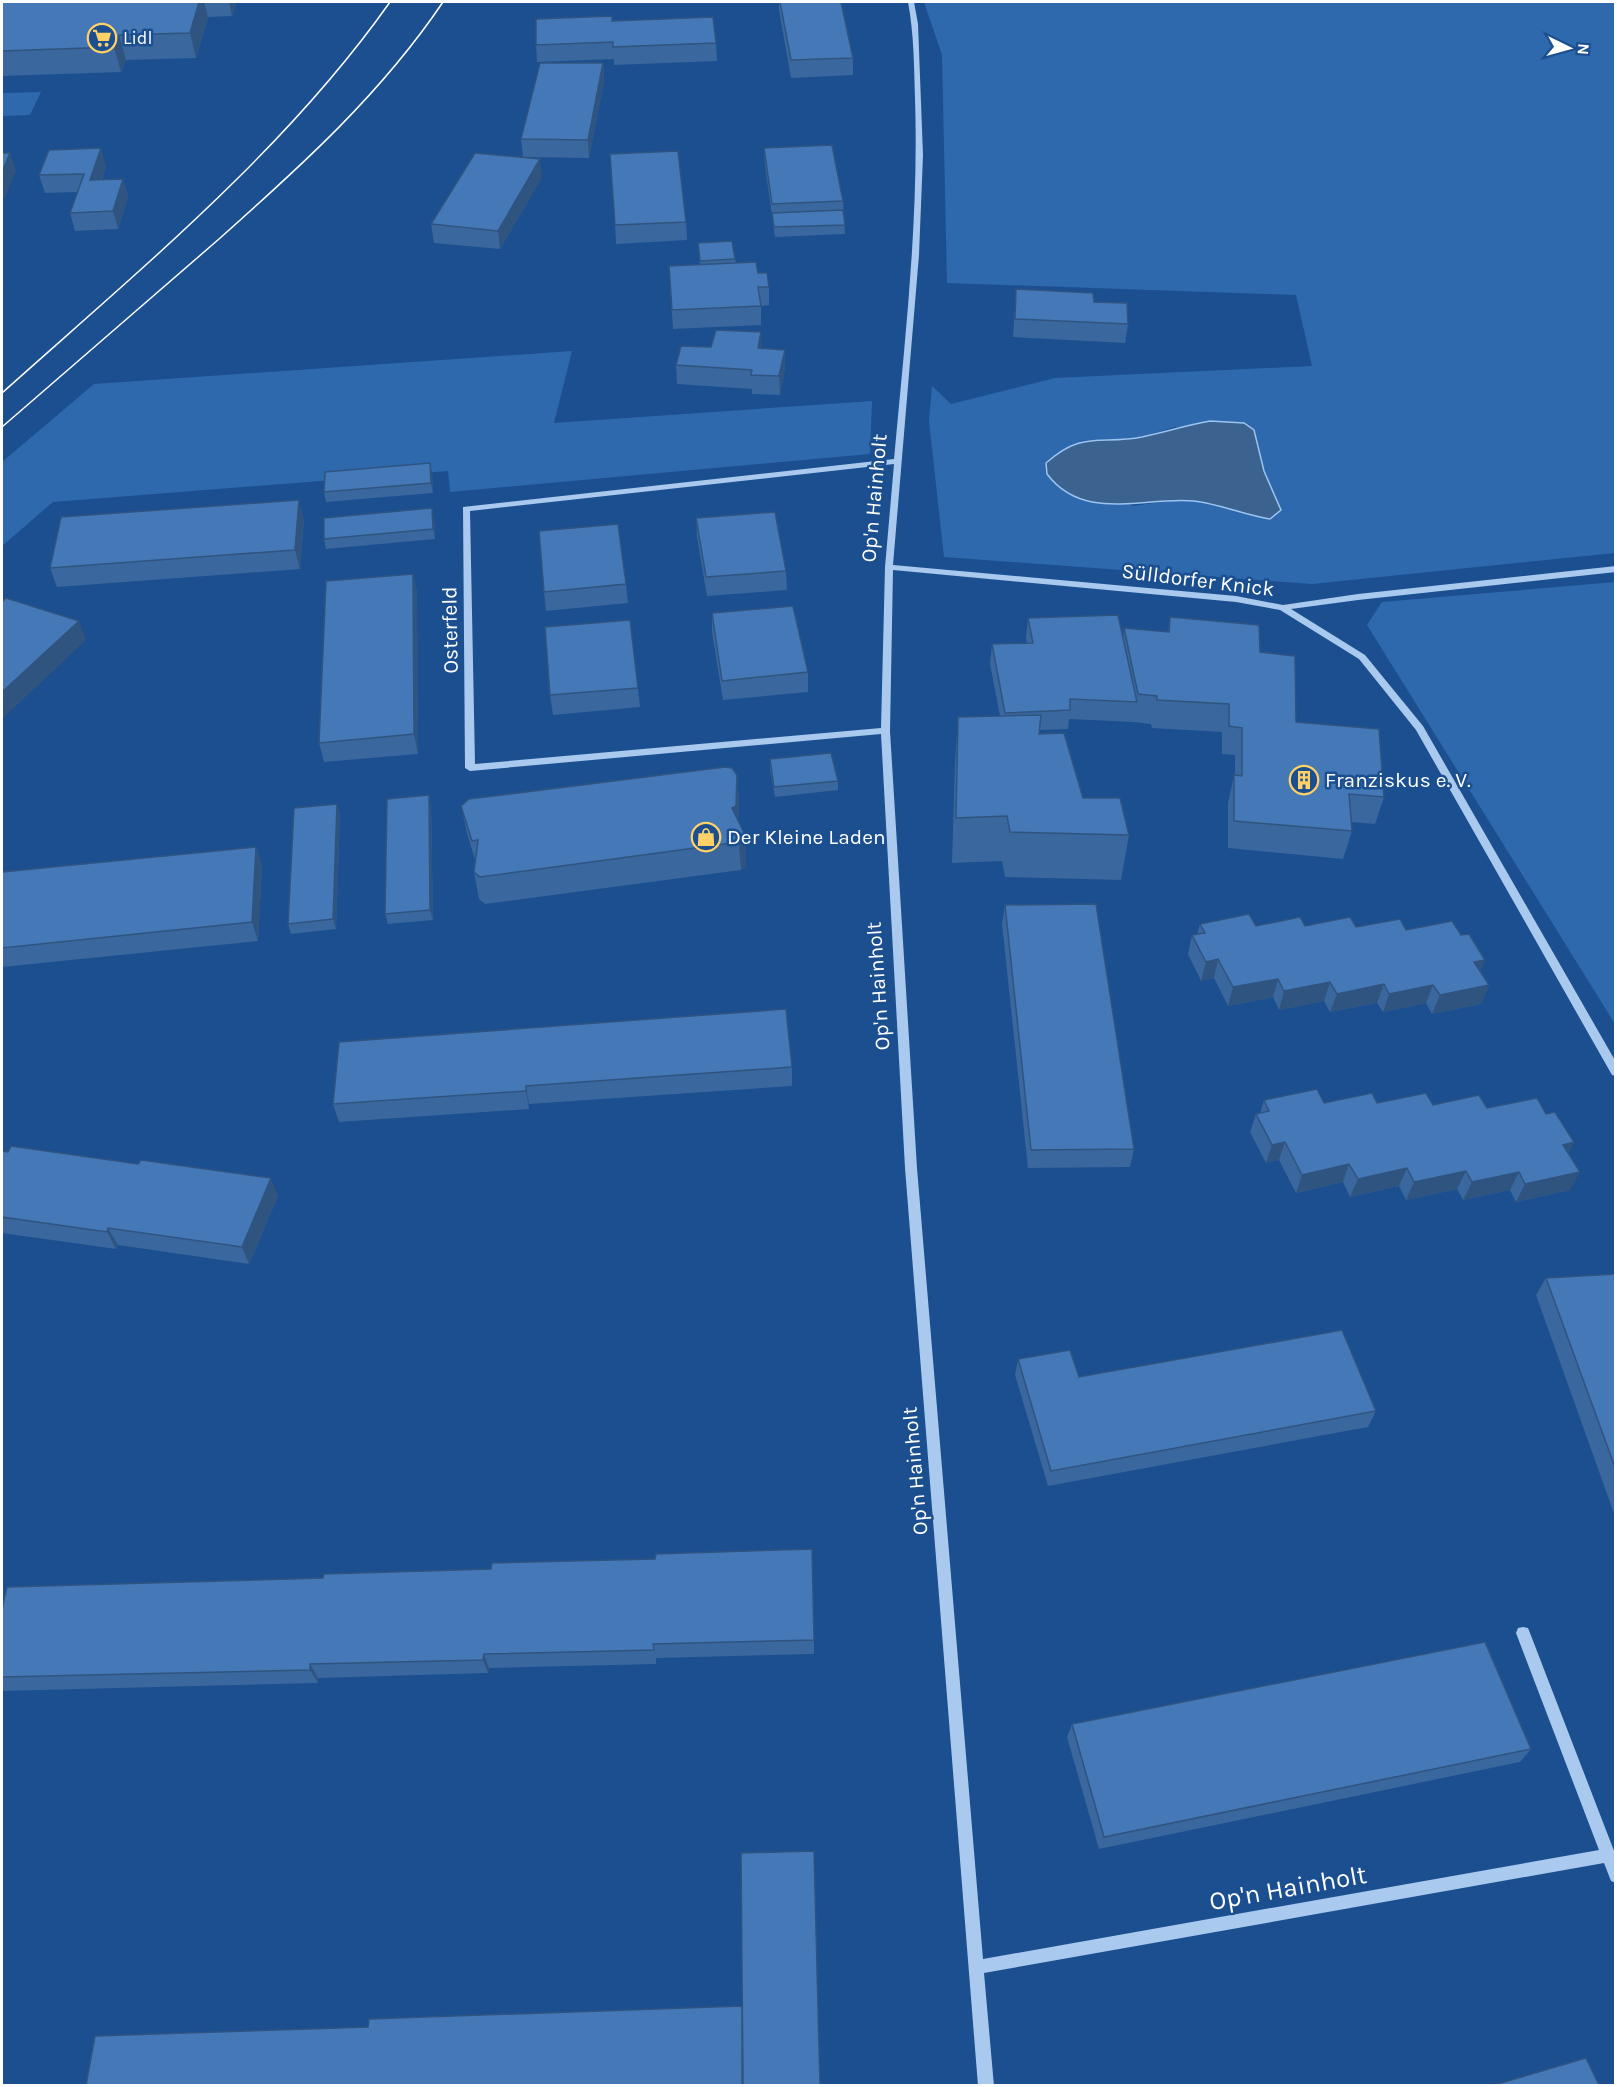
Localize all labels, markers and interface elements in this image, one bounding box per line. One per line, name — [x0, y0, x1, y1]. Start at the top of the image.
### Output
north arrow — [1539, 18, 1599, 78]
supermarket icon: Lidl — [86, 22, 118, 54]
place label: Lidl — [123, 27, 152, 49]
text: N — [1573, 43, 1593, 56]
street label: Op'n Hainholt — [856, 433, 892, 563]
street label: Sülldorfer Knick — [1120, 559, 1276, 601]
street label: Osterfeld — [437, 586, 463, 674]
building icon: Franziskus e. V. — [1288, 764, 1320, 796]
place label: Franziskus e. V. — [1325, 768, 1471, 792]
shop icon: Der Kleine Laden — [690, 821, 722, 853]
place label: Der Kleine Laden — [727, 825, 886, 849]
street label: Op'n Hainholt — [862, 921, 894, 1051]
street label: Op'n Hainholt — [897, 1406, 933, 1536]
street label: Op'n Hainholt — [1207, 1859, 1369, 1917]

